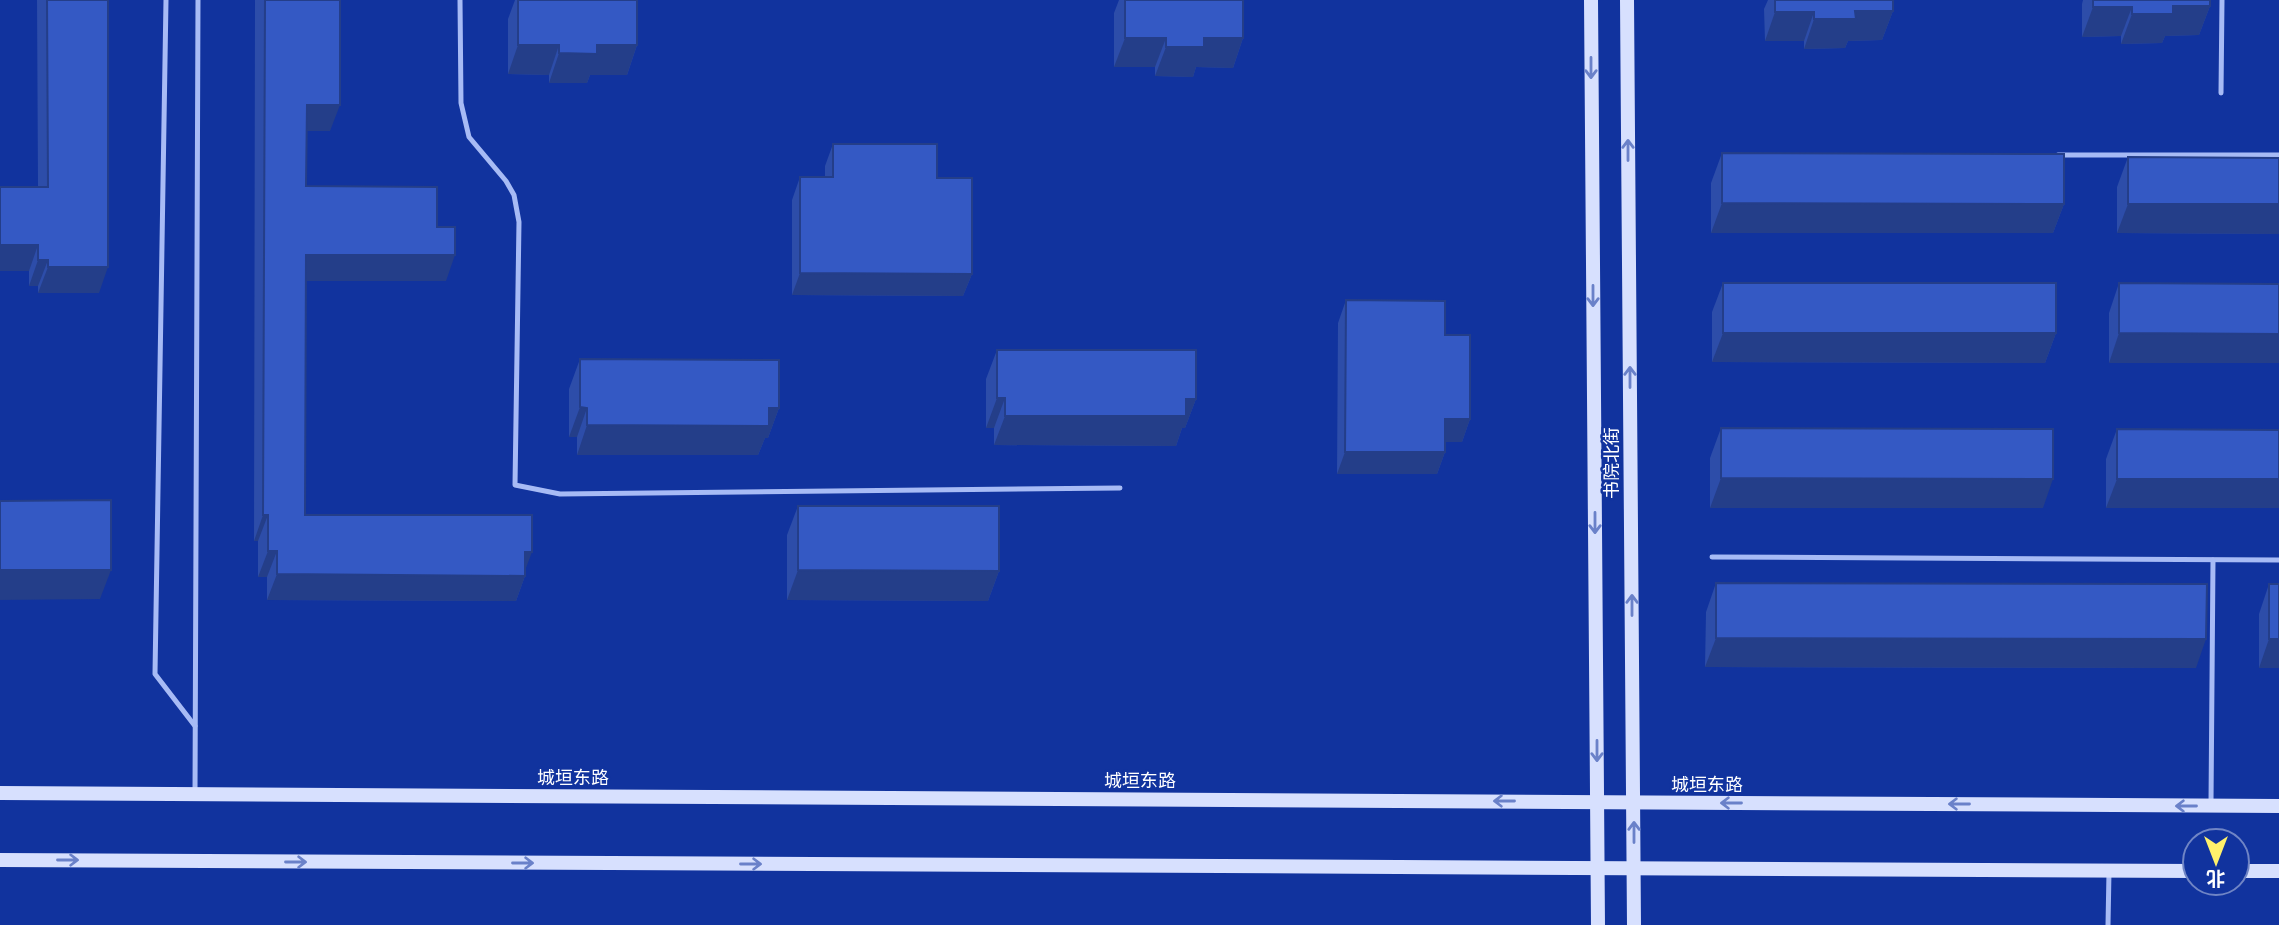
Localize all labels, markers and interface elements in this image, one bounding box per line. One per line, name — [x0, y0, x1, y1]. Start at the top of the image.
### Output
one-way arrow — [1584, 56, 1598, 79]
one-way arrow — [1621, 139, 1635, 162]
one-way arrow — [1586, 284, 1600, 307]
one-way arrow — [1623, 366, 1637, 389]
street label: 书院北街 — [1600, 427, 1623, 499]
one-way arrow — [1588, 511, 1602, 534]
one-way arrow — [1625, 594, 1639, 617]
one-way arrow — [1590, 739, 1604, 762]
street label: 城垣东路 — [537, 766, 609, 789]
street label: 城垣东路 — [1104, 769, 1176, 792]
street label: 城垣东路 — [1671, 773, 1743, 796]
one-way arrow — [1493, 795, 1516, 808]
one-way arrow — [1720, 796, 1743, 810]
one-way arrow — [1948, 797, 1971, 811]
one-way arrow — [2175, 799, 2198, 812]
one-way arrow — [1627, 821, 1641, 844]
north arrow — [2181, 827, 2251, 897]
one-way arrow — [56, 853, 79, 867]
one-way arrow — [284, 855, 307, 869]
one-way arrow — [511, 856, 534, 870]
one-way arrow — [739, 857, 762, 871]
text: 北 — [2206, 867, 2226, 891]

